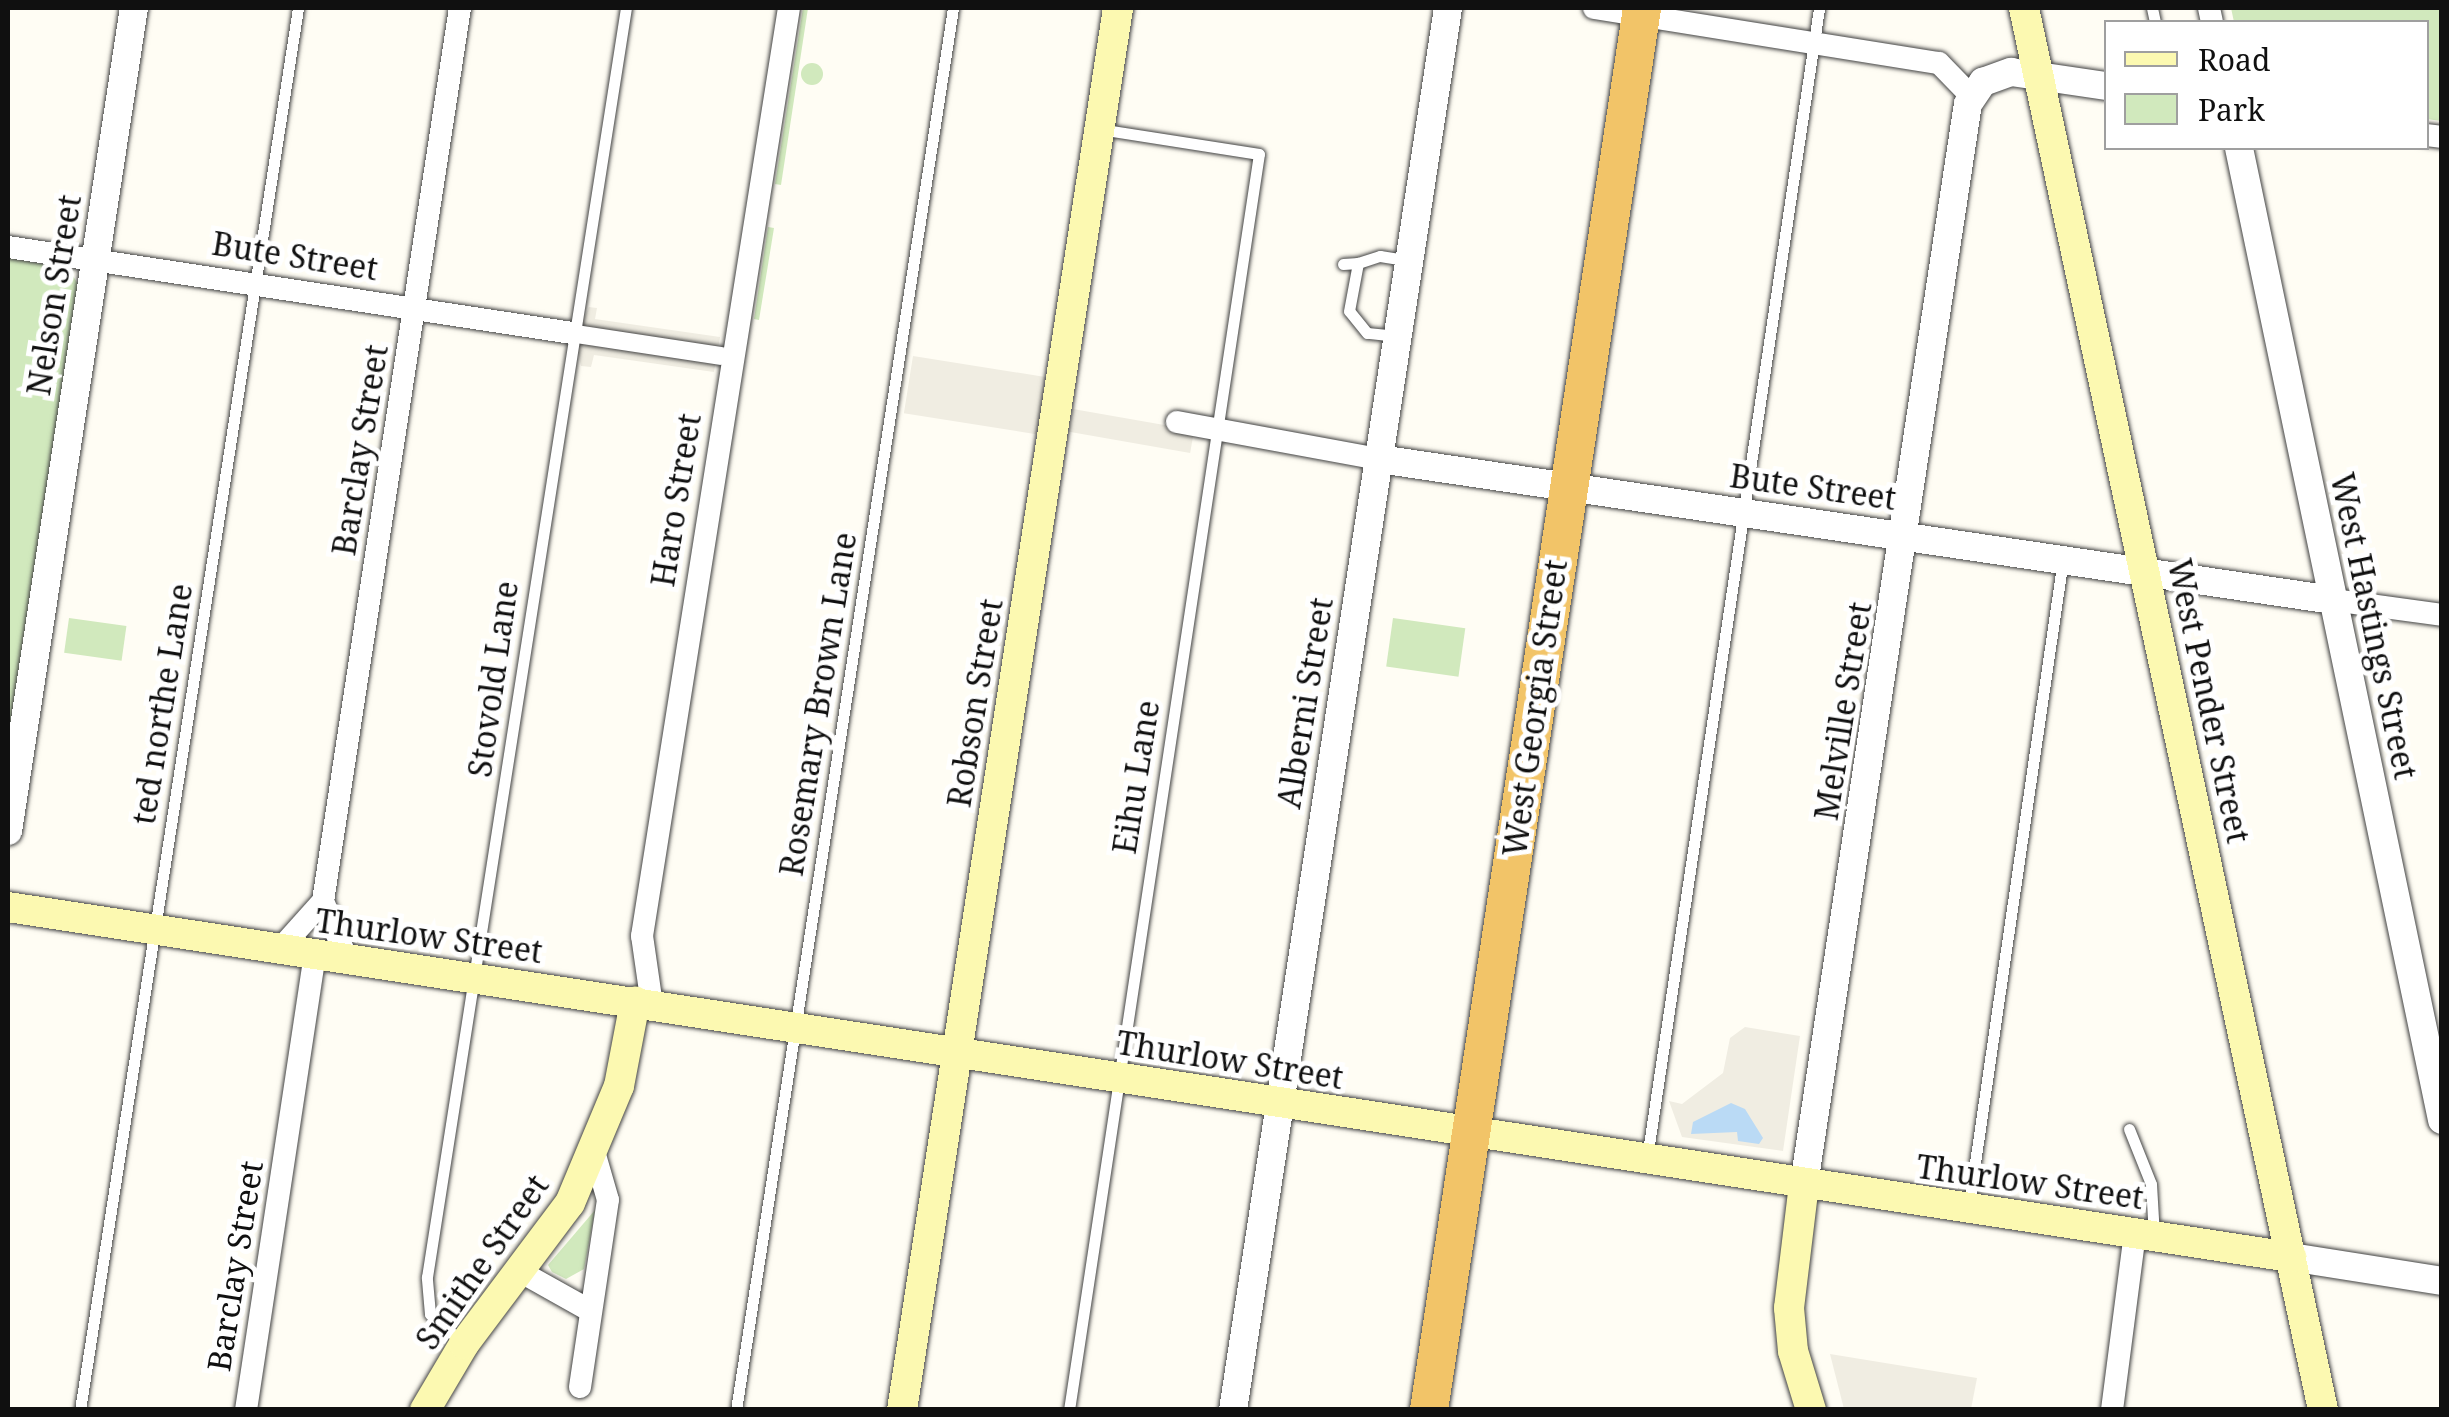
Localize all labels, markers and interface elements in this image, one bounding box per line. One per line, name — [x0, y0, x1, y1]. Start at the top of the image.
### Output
legend — [2104, 20, 2429, 150]
text: Road — [2198, 39, 2270, 80]
text: Park — [2198, 89, 2265, 130]
street label: Nelson Street — [19, 192, 89, 398]
street label: Bute Street — [209, 224, 381, 288]
street label: Barclay Street — [324, 342, 396, 558]
street label: Haro Street — [643, 411, 709, 589]
street label: Bute Street — [1728, 456, 1898, 518]
street label: West Hastings Street — [2323, 469, 2425, 783]
street label: Rosemary Brown Lane — [772, 529, 864, 879]
street label: West Pender Street — [2160, 556, 2258, 846]
street label: West Georgia Street — [1495, 557, 1575, 859]
street label: Stovold Lane — [460, 578, 526, 780]
street label: ted northe Lane — [124, 581, 200, 827]
street label: Alberni Street — [1269, 595, 1341, 811]
street label: Robson Street — [940, 596, 1010, 810]
street label: Melville Street — [1807, 599, 1879, 823]
street label: Eihu Lane — [1105, 698, 1167, 856]
street label: Thurlow Street — [313, 901, 545, 971]
street label: Thurlow Street — [1114, 1023, 1346, 1097]
street label: Thurlow Street — [1914, 1147, 2146, 1217]
street label: Barclay Street — [199, 1158, 271, 1374]
street label: Smithe Street — [408, 1167, 556, 1357]

